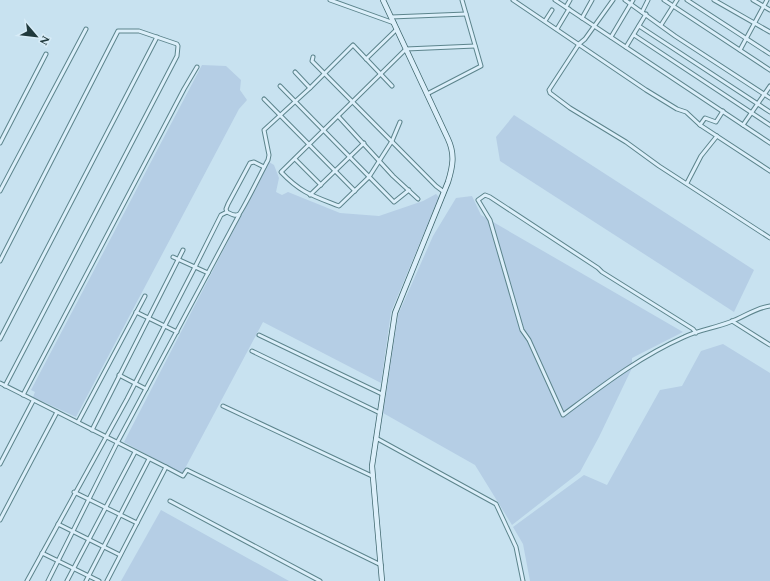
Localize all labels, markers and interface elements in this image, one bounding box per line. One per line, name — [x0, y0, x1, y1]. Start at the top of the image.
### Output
north arrow — [16, 16, 56, 56]
text: N — [35, 33, 54, 48]

